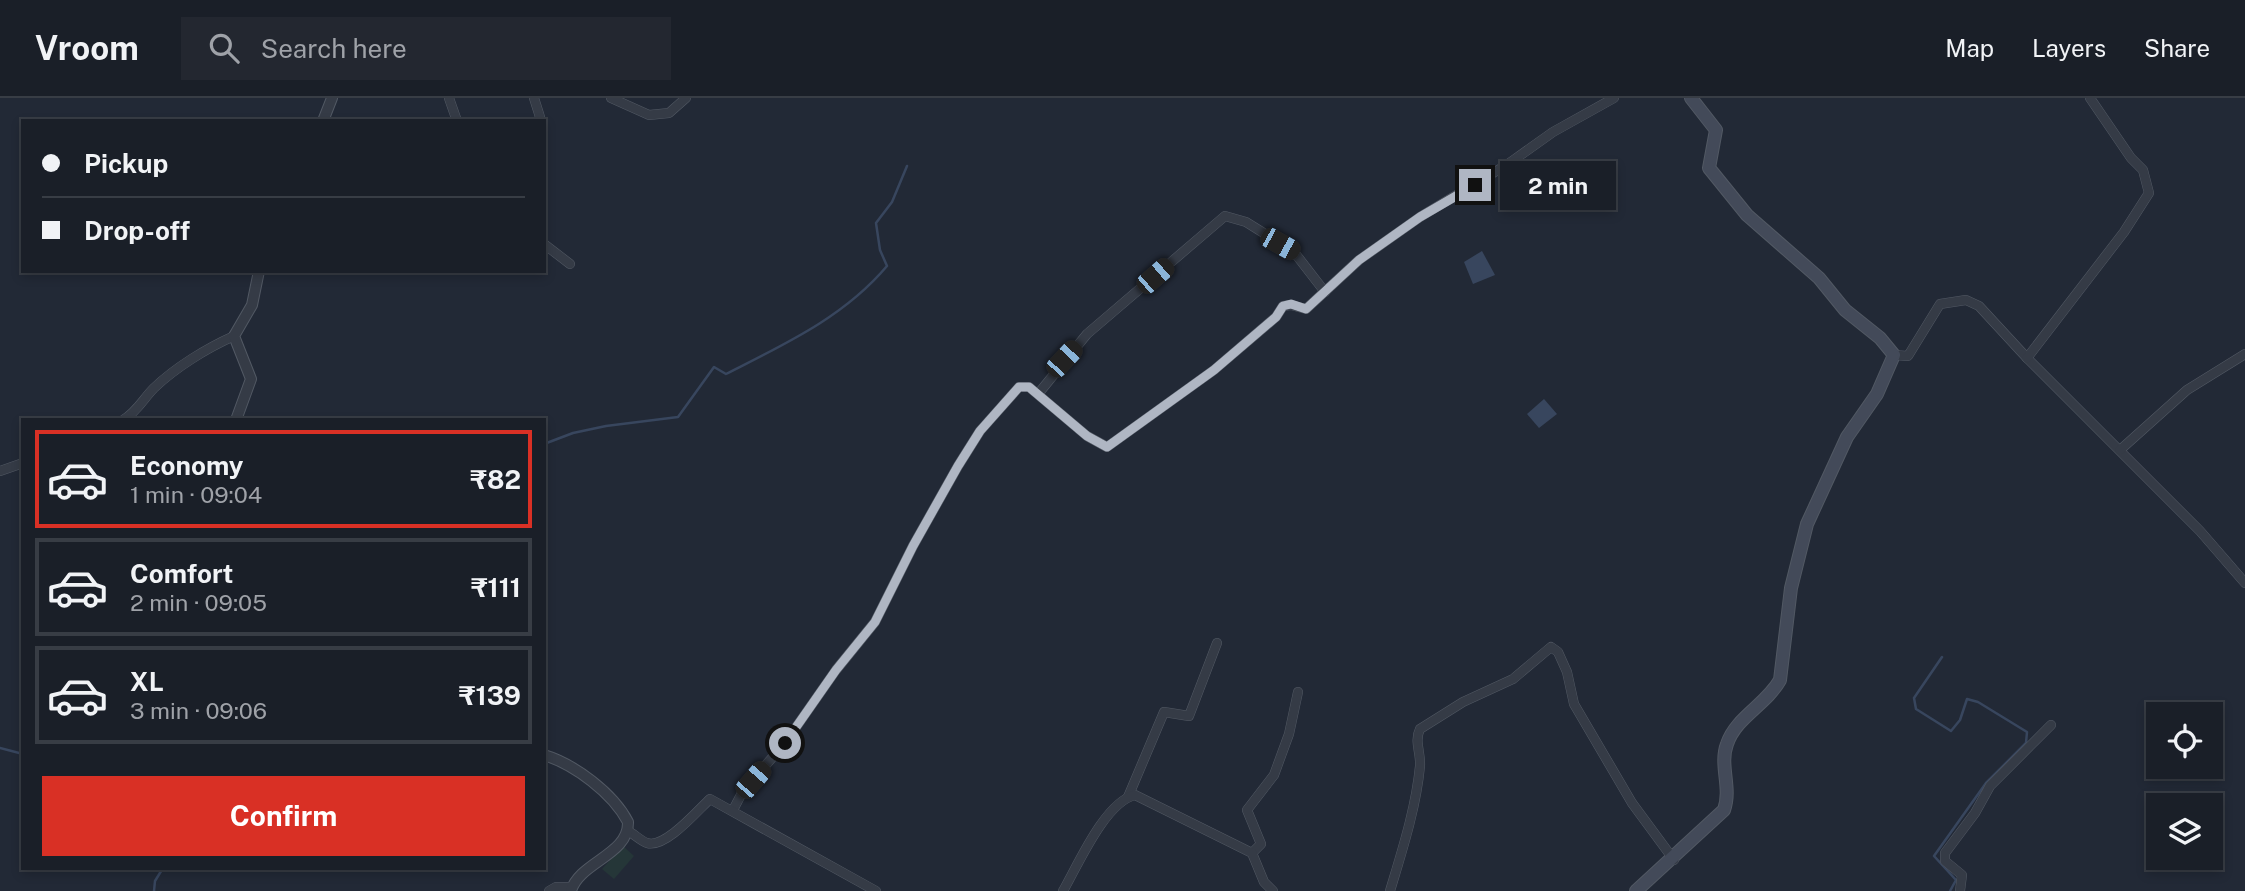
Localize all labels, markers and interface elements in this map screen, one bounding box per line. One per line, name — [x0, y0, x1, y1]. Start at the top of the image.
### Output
search box — [181, 17, 671, 80]
text: Vroom — [35, 29, 139, 67]
icon: search — [205, 29, 243, 67]
text: Search here — [261, 33, 407, 64]
text: Map — [1945, 34, 1994, 62]
text: Layers — [2032, 34, 2106, 62]
text: Share — [2144, 34, 2210, 62]
text: Pickup — [84, 148, 168, 179]
callout: 2 min — [1500, 160, 1615, 210]
route end — [1459, 169, 1491, 201]
text: 2 min — [1528, 172, 1588, 199]
text: Drop-off — [84, 215, 190, 246]
car — [1257, 225, 1304, 263]
car — [1133, 254, 1178, 298]
car — [1042, 336, 1087, 382]
icon: car — [46, 448, 109, 511]
text: Economy — [130, 450, 243, 481]
text: ₹82 — [470, 464, 521, 495]
text: 1 min · 09:04 — [130, 481, 262, 508]
icon: car — [46, 556, 109, 619]
text: Comfort — [130, 558, 233, 589]
text: ₹111 — [471, 572, 521, 603]
text: 2 min · 09:05 — [130, 589, 267, 616]
icon: car — [46, 664, 109, 727]
text: XL — [130, 666, 164, 697]
text: ₹139 — [459, 680, 521, 711]
text: 3 min · 09:06 — [130, 697, 267, 724]
map controls — [2146, 702, 2223, 870]
button: locate — [2146, 702, 2223, 779]
route start — [769, 727, 801, 759]
car — [732, 757, 775, 803]
button: Confirm — [42, 776, 525, 856]
button: layers — [2146, 793, 2223, 870]

